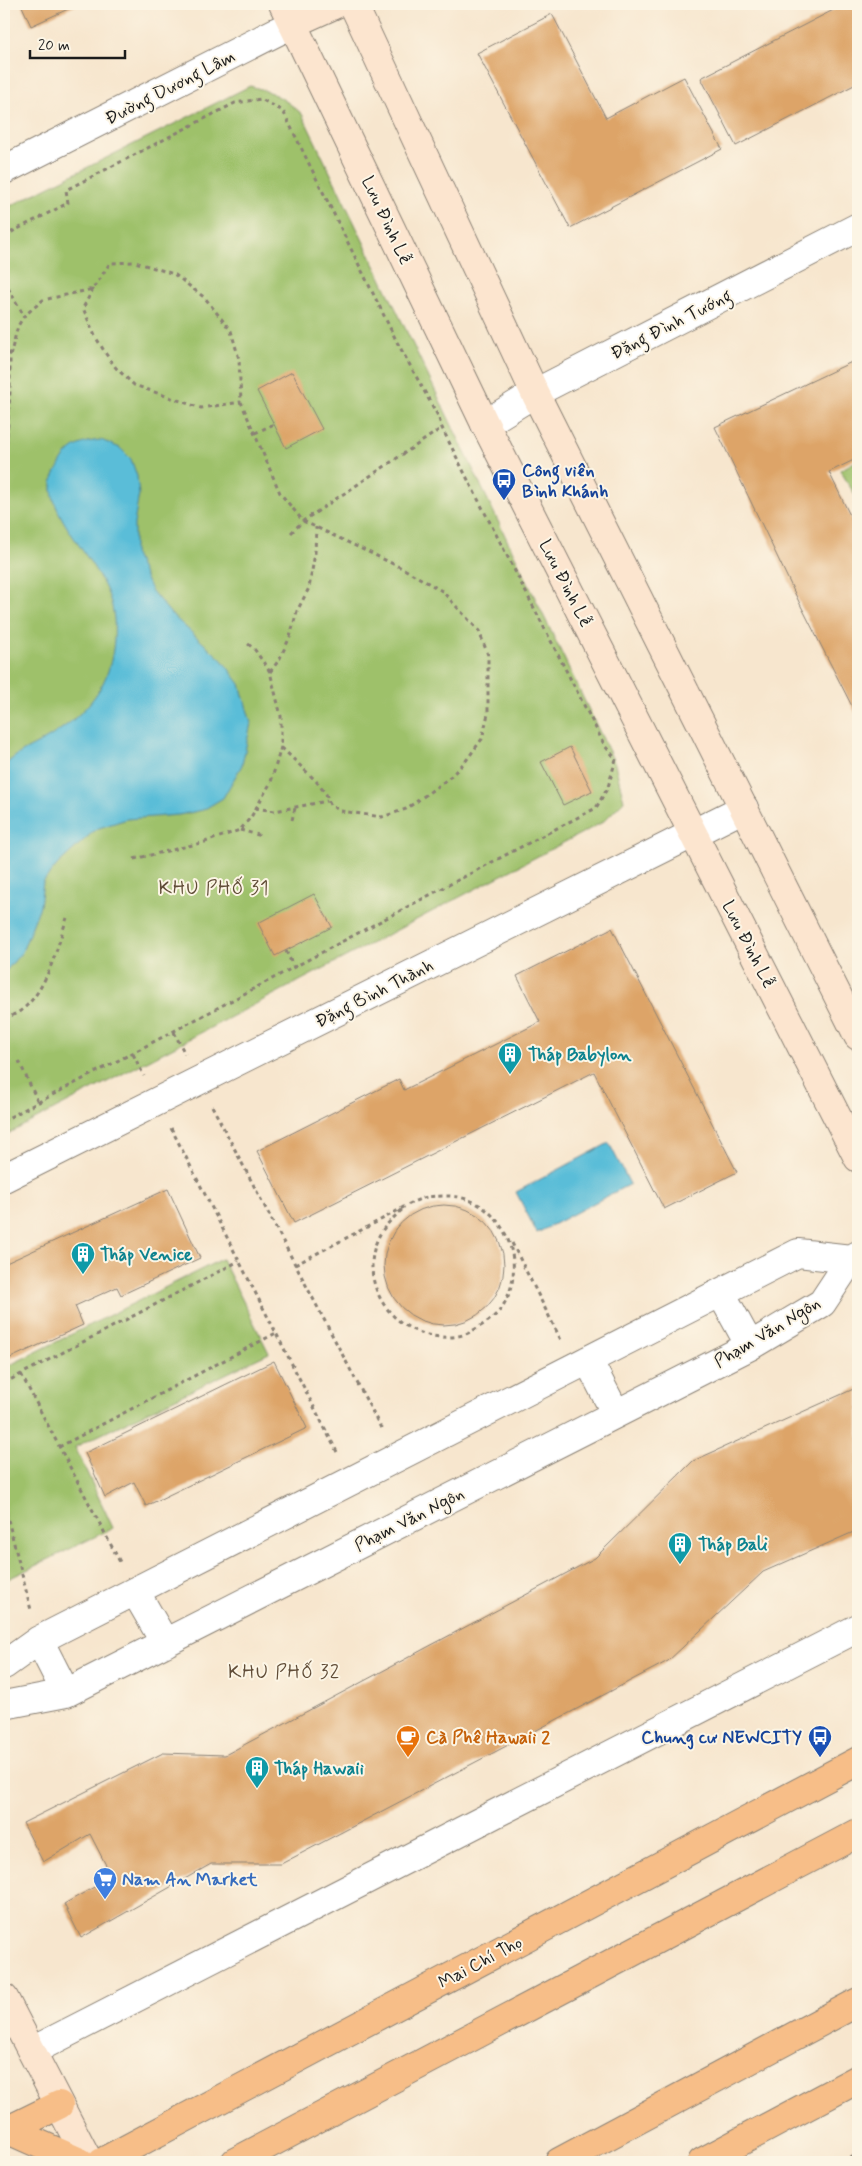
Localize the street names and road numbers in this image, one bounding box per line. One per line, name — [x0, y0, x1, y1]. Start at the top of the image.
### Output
street label: Đường Dương Lâm — [101, 45, 241, 133]
street label: Lưu Đình Lễ — [355, 172, 417, 269]
street label: Đặng Đình Tướng — [607, 284, 737, 368]
street label: Lưu Đình Lễ — [533, 536, 597, 631]
street label: Lưu Đình Lễ — [716, 897, 780, 992]
street label: Đặng Bình Thành — [311, 954, 439, 1036]
street label: Phạm Văn Ngôn — [710, 1292, 826, 1375]
street label: Phạm Văn Ngôn — [350, 1482, 469, 1559]
street label: Mai Chí Thọ — [434, 1931, 527, 1995]

